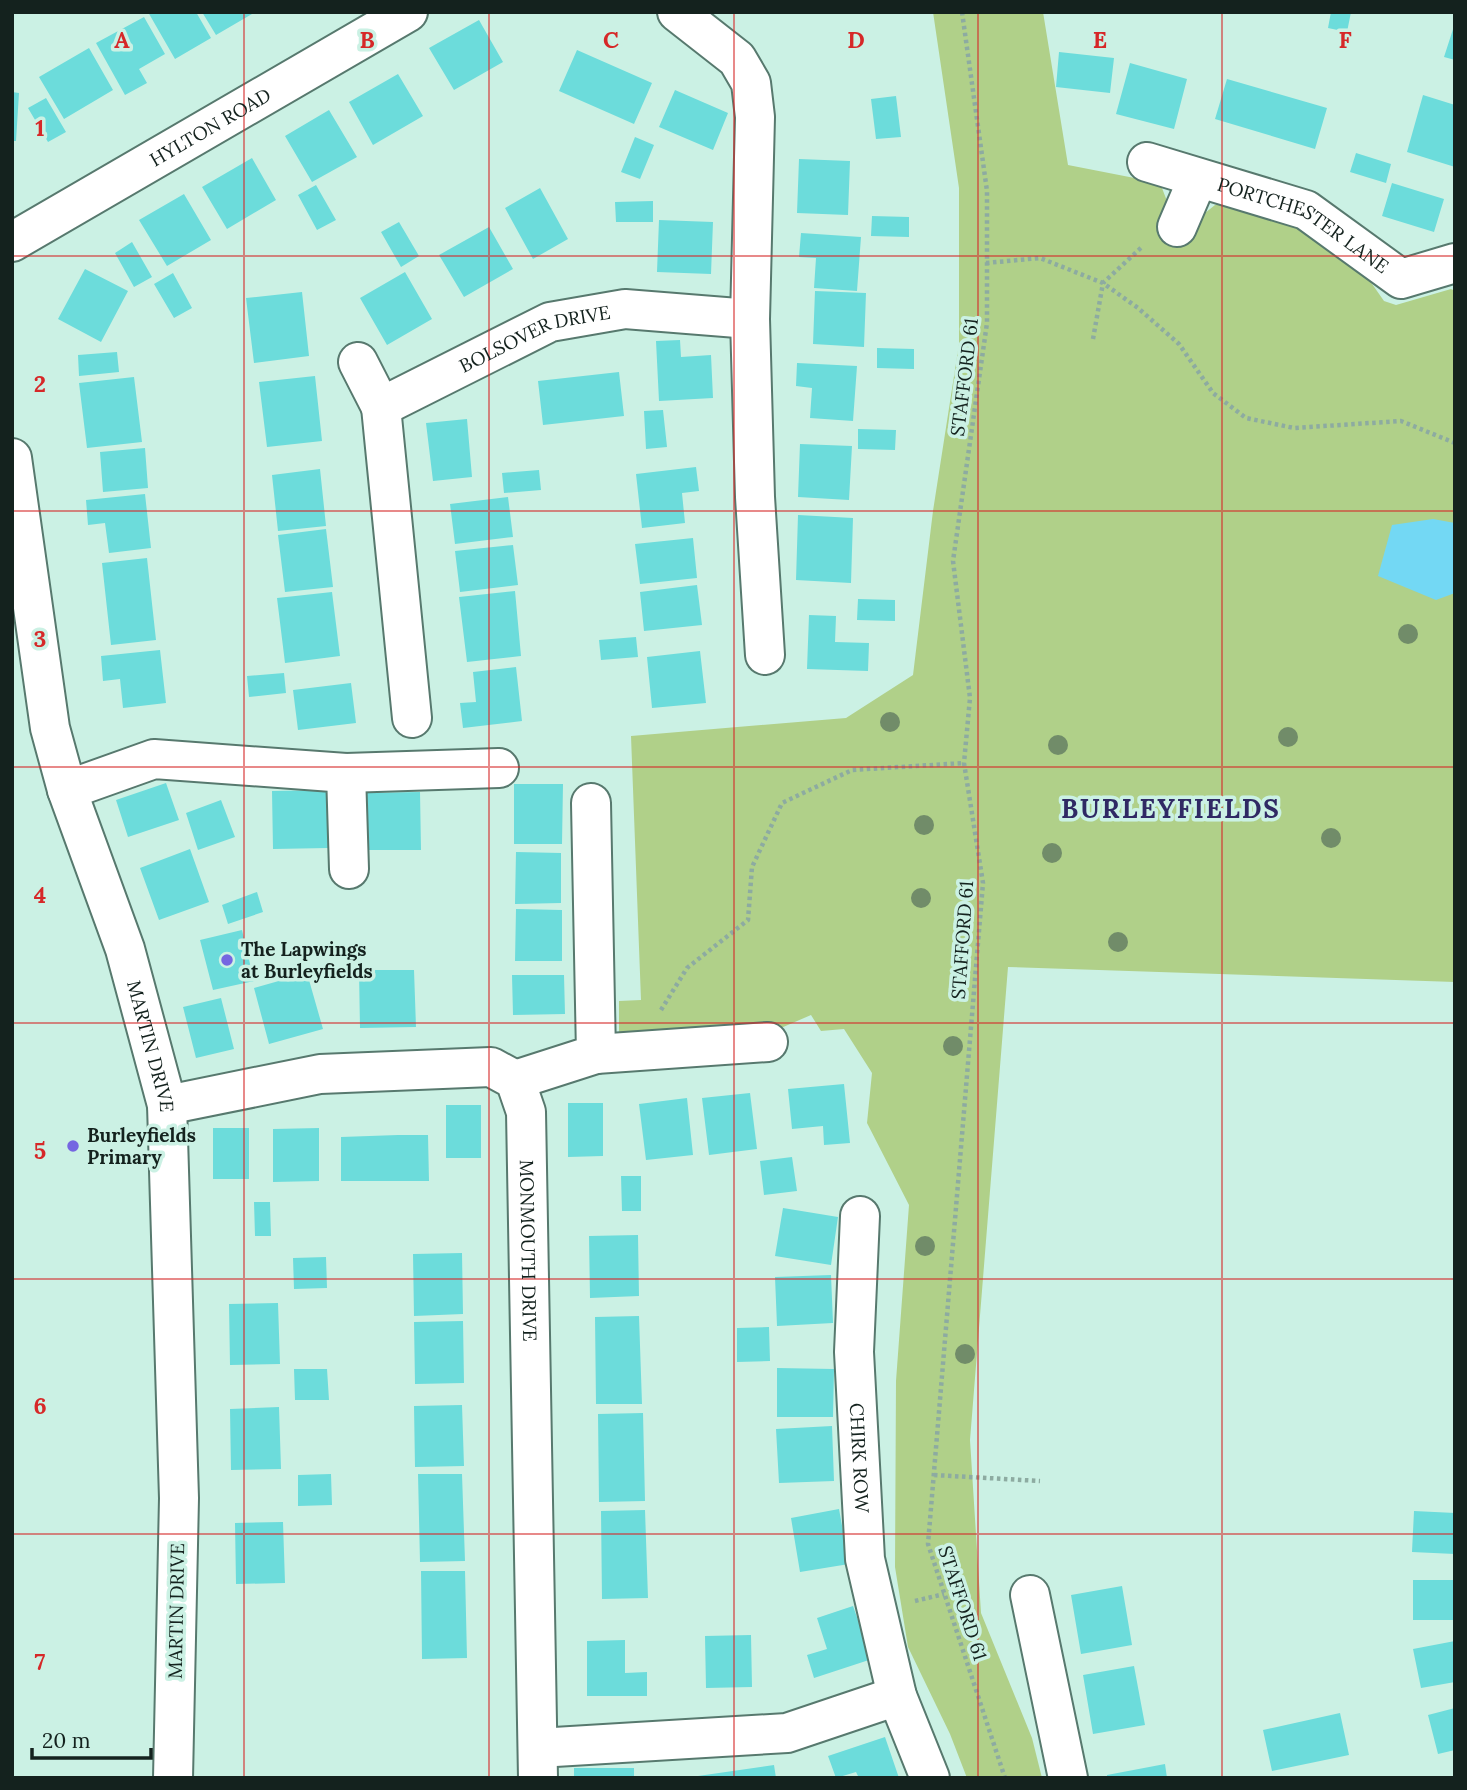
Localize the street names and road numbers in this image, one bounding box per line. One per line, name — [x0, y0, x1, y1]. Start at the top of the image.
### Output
street label: HYLTON ROAD — [145, 82, 275, 172]
street label: PORTCHESTER LANE — [1215, 172, 1394, 278]
street label: BOLSOVER DRIVE — [455, 300, 612, 378]
street label: STAFFORD 61 — [945, 316, 983, 438]
street label: STAFFORD 61 — [946, 880, 978, 1000]
street label: MARTIN DRIVE — [122, 978, 179, 1113]
street label: MONMOUTH DRIVE — [515, 1159, 542, 1342]
street label: CHIRK ROW — [845, 1402, 875, 1514]
street label: MARTIN DRIVE — [163, 1543, 189, 1679]
street label: STAFFORD 61 — [933, 1543, 993, 1663]

